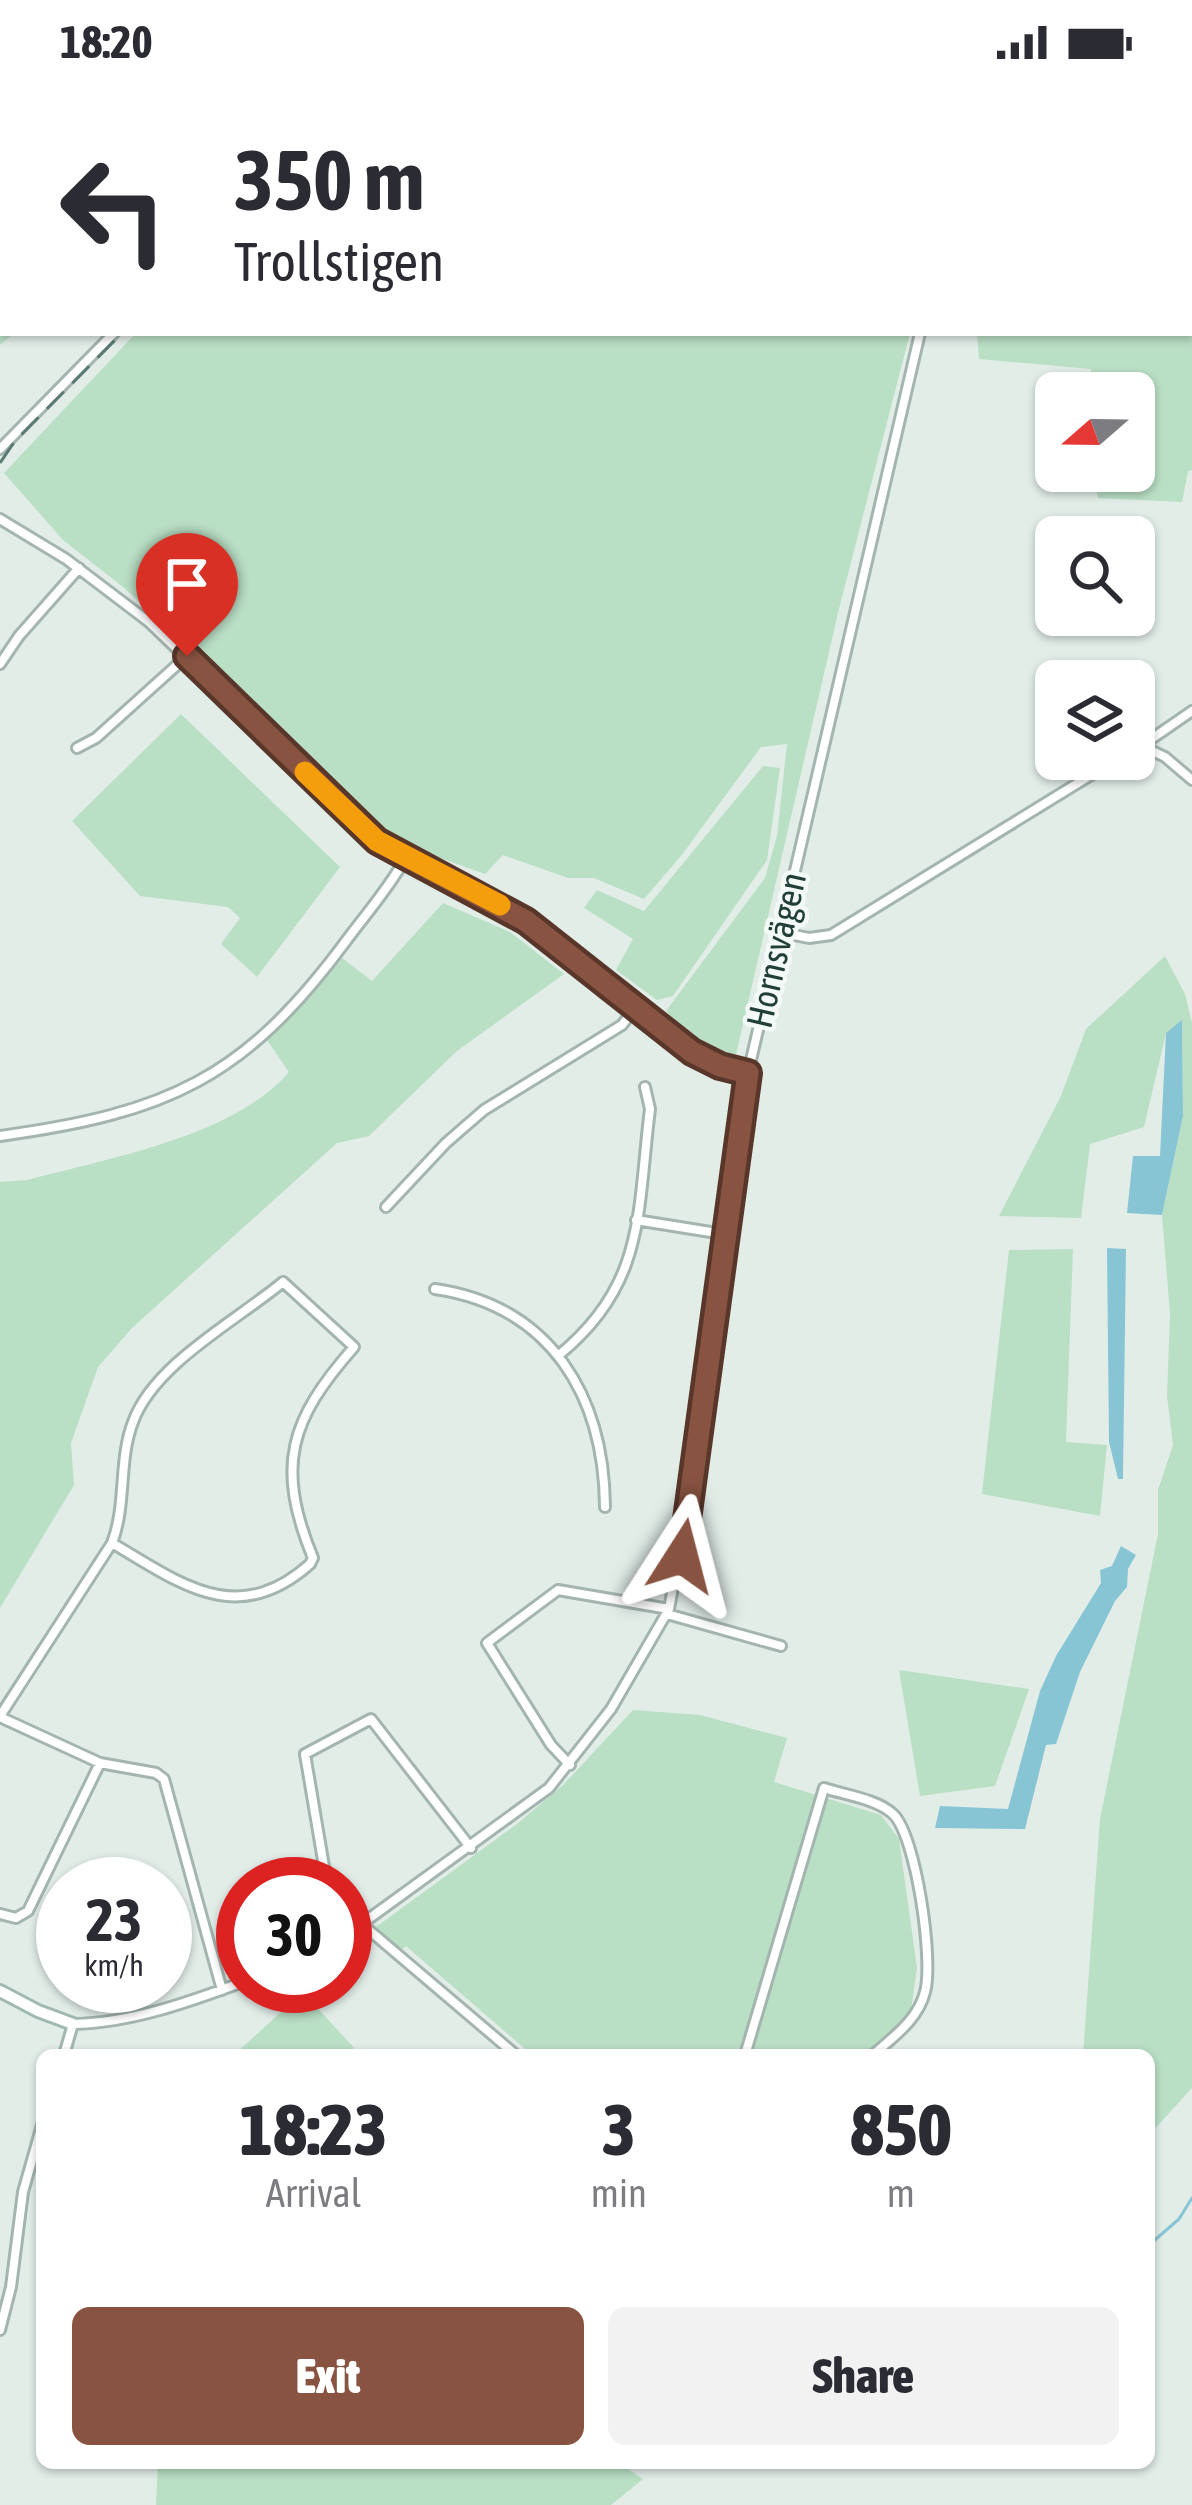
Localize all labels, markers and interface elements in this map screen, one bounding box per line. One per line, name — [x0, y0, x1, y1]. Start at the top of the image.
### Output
text: 18:20 — [60, 16, 153, 68]
icon: left — [36, 132, 192, 288]
text: 350 m — [234, 132, 424, 228]
text: Trollstigen — [234, 231, 444, 292]
north arrow — [1035, 372, 1155, 492]
map controls — [1035, 372, 1155, 780]
button: search — [1035, 516, 1155, 636]
pin — [136, 533, 238, 656]
icon: arrive — [154, 551, 220, 617]
button: layers — [1035, 660, 1155, 780]
street label: Hornsvägen — [738, 868, 814, 1032]
position arrow — [619, 1493, 745, 1619]
speed limit sign: 30 — [216, 1857, 372, 2013]
text: 23 — [86, 1885, 142, 1954]
text: km/h — [84, 1948, 144, 1982]
text: 18:23 — [239, 2088, 388, 2170]
text: 3 — [602, 2088, 636, 2170]
text: 850 — [850, 2088, 952, 2170]
text: Arrival — [266, 2171, 361, 2215]
text: min — [591, 2171, 647, 2215]
text: m — [887, 2171, 915, 2215]
button: Exit — [72, 2307, 584, 2445]
button: Share — [608, 2307, 1119, 2445]

